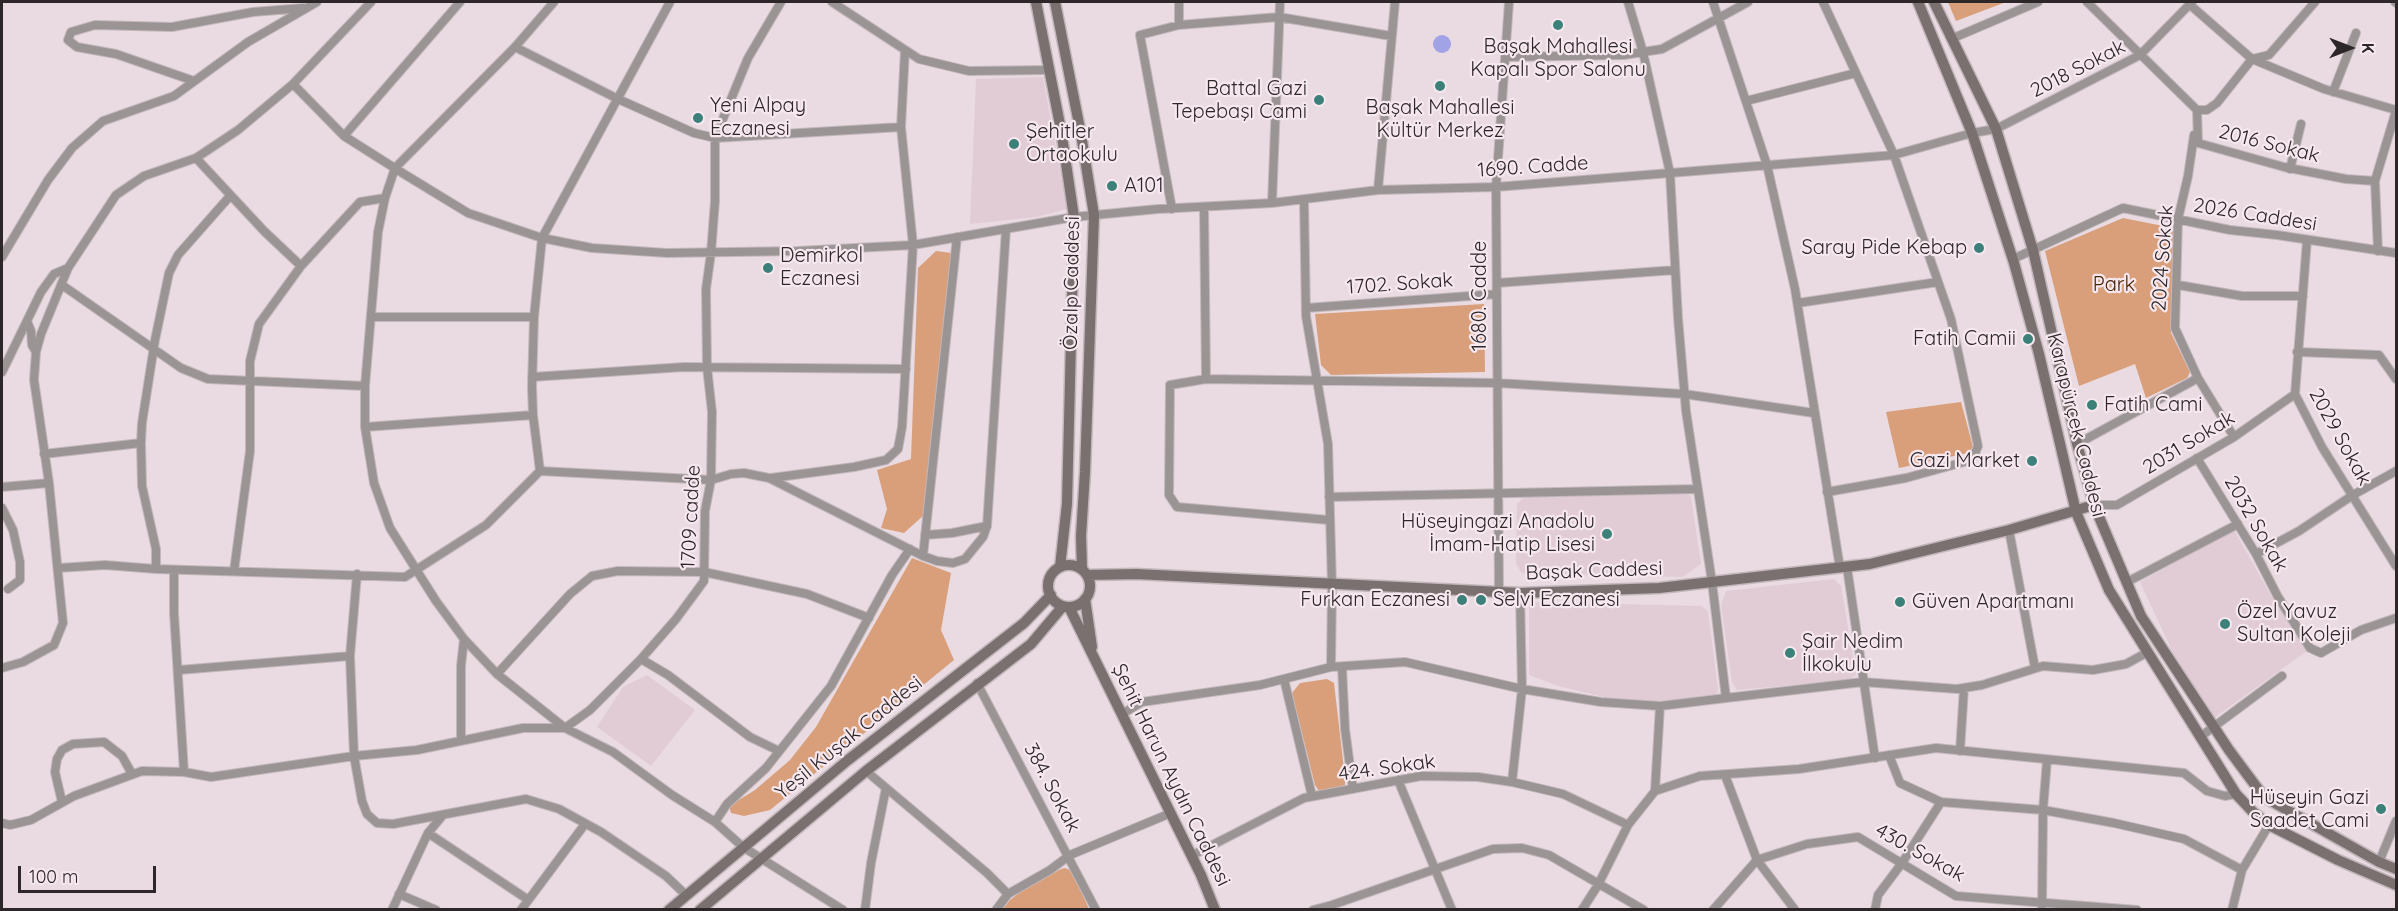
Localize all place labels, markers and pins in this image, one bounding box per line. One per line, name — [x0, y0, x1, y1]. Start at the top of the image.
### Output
marker: Başak Mahallesi Kapalı Spor Salonu — [1551, 18, 1565, 32]
place label: Başak Mahallesi Kapalı Spor Salonu — [1470, 35, 1646, 82]
place label: Battal Gazi Tepebaşı Cami — [1172, 77, 1307, 124]
marker: Başak Mahallesi Kültür Merkez — [1433, 79, 1447, 93]
marker: Battal Gazi Tepebaşı Cami — [1312, 93, 1326, 107]
place label: Yeni Alpay Eczanesi — [710, 94, 806, 141]
place label: Başak Mahallesi Kültür Merkez — [1366, 96, 1514, 143]
marker: Yeni Alpay Eczanesi — [691, 111, 705, 125]
place label: Şehitler Ortaokulu — [1026, 120, 1118, 167]
marker: Şehitler Ortaokulu — [1007, 137, 1021, 151]
place label: A101 — [1124, 174, 1164, 198]
marker: A101 — [1105, 179, 1119, 193]
place label: Saray Pide Kebap — [1801, 236, 1967, 260]
marker: Saray Pide Kebap — [1972, 241, 1986, 255]
place label: Demirkol Eczanesi — [780, 244, 863, 291]
marker: Demirkol Eczanesi — [761, 261, 775, 275]
place label: Fatih Camii — [1913, 327, 2016, 351]
marker: Fatih Camii — [2021, 332, 2035, 346]
place label: Fatih Cami — [2104, 393, 2203, 417]
marker: Fatih Cami — [2085, 398, 2099, 412]
place label: Gazi Market — [1910, 449, 2020, 473]
marker: Gazi Market — [2025, 454, 2039, 468]
place label: Hüseyingazi Anadolu İmam-Hatip Lisesi — [1401, 510, 1595, 557]
marker: Hüseyingazi Anadolu İmam-Hatip Lisesi — [1600, 527, 1614, 541]
place label: Furkan Eczanesi — [1300, 588, 1450, 612]
place label: Selvi Eczanesi — [1493, 588, 1620, 612]
place label: Güven Apartmanı — [1912, 590, 2074, 614]
marker: Furkan Eczanesi — [1455, 593, 1469, 607]
marker: Selvi Eczanesi — [1474, 593, 1488, 607]
marker: Güven Apartmanı — [1893, 595, 1907, 609]
place label: Özel Yavuz Sultan Koleji — [2237, 600, 2351, 647]
marker: Özel Yavuz Sultan Koleji — [2218, 617, 2232, 631]
place label: Şair Nedim İlkokulu — [1802, 630, 1903, 677]
marker: Şair Nedim İlkokulu — [1783, 646, 1797, 660]
place label: Hüseyin Gazi Saadet Cami — [2250, 786, 2369, 833]
marker: Hüseyin Gazi Saadet Cami — [2374, 802, 2388, 816]

